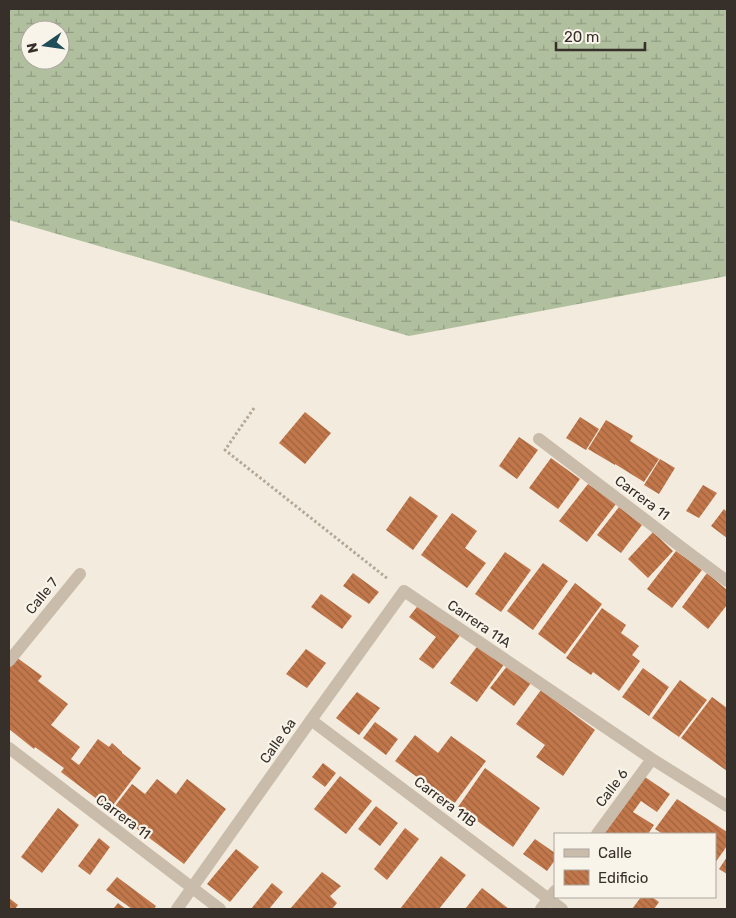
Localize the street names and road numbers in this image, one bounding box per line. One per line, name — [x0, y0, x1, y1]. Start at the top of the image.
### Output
street label: Carrera 11 — [611, 472, 673, 524]
street label: Calle 7 — [22, 574, 62, 618]
street label: Carrera 11A — [444, 597, 515, 652]
street label: Calle 6a — [256, 715, 300, 767]
street label: Calle 6 — [592, 765, 632, 811]
street label: Carrera 11B — [411, 773, 479, 831]
street label: Carrera 11 — [92, 791, 154, 843]

